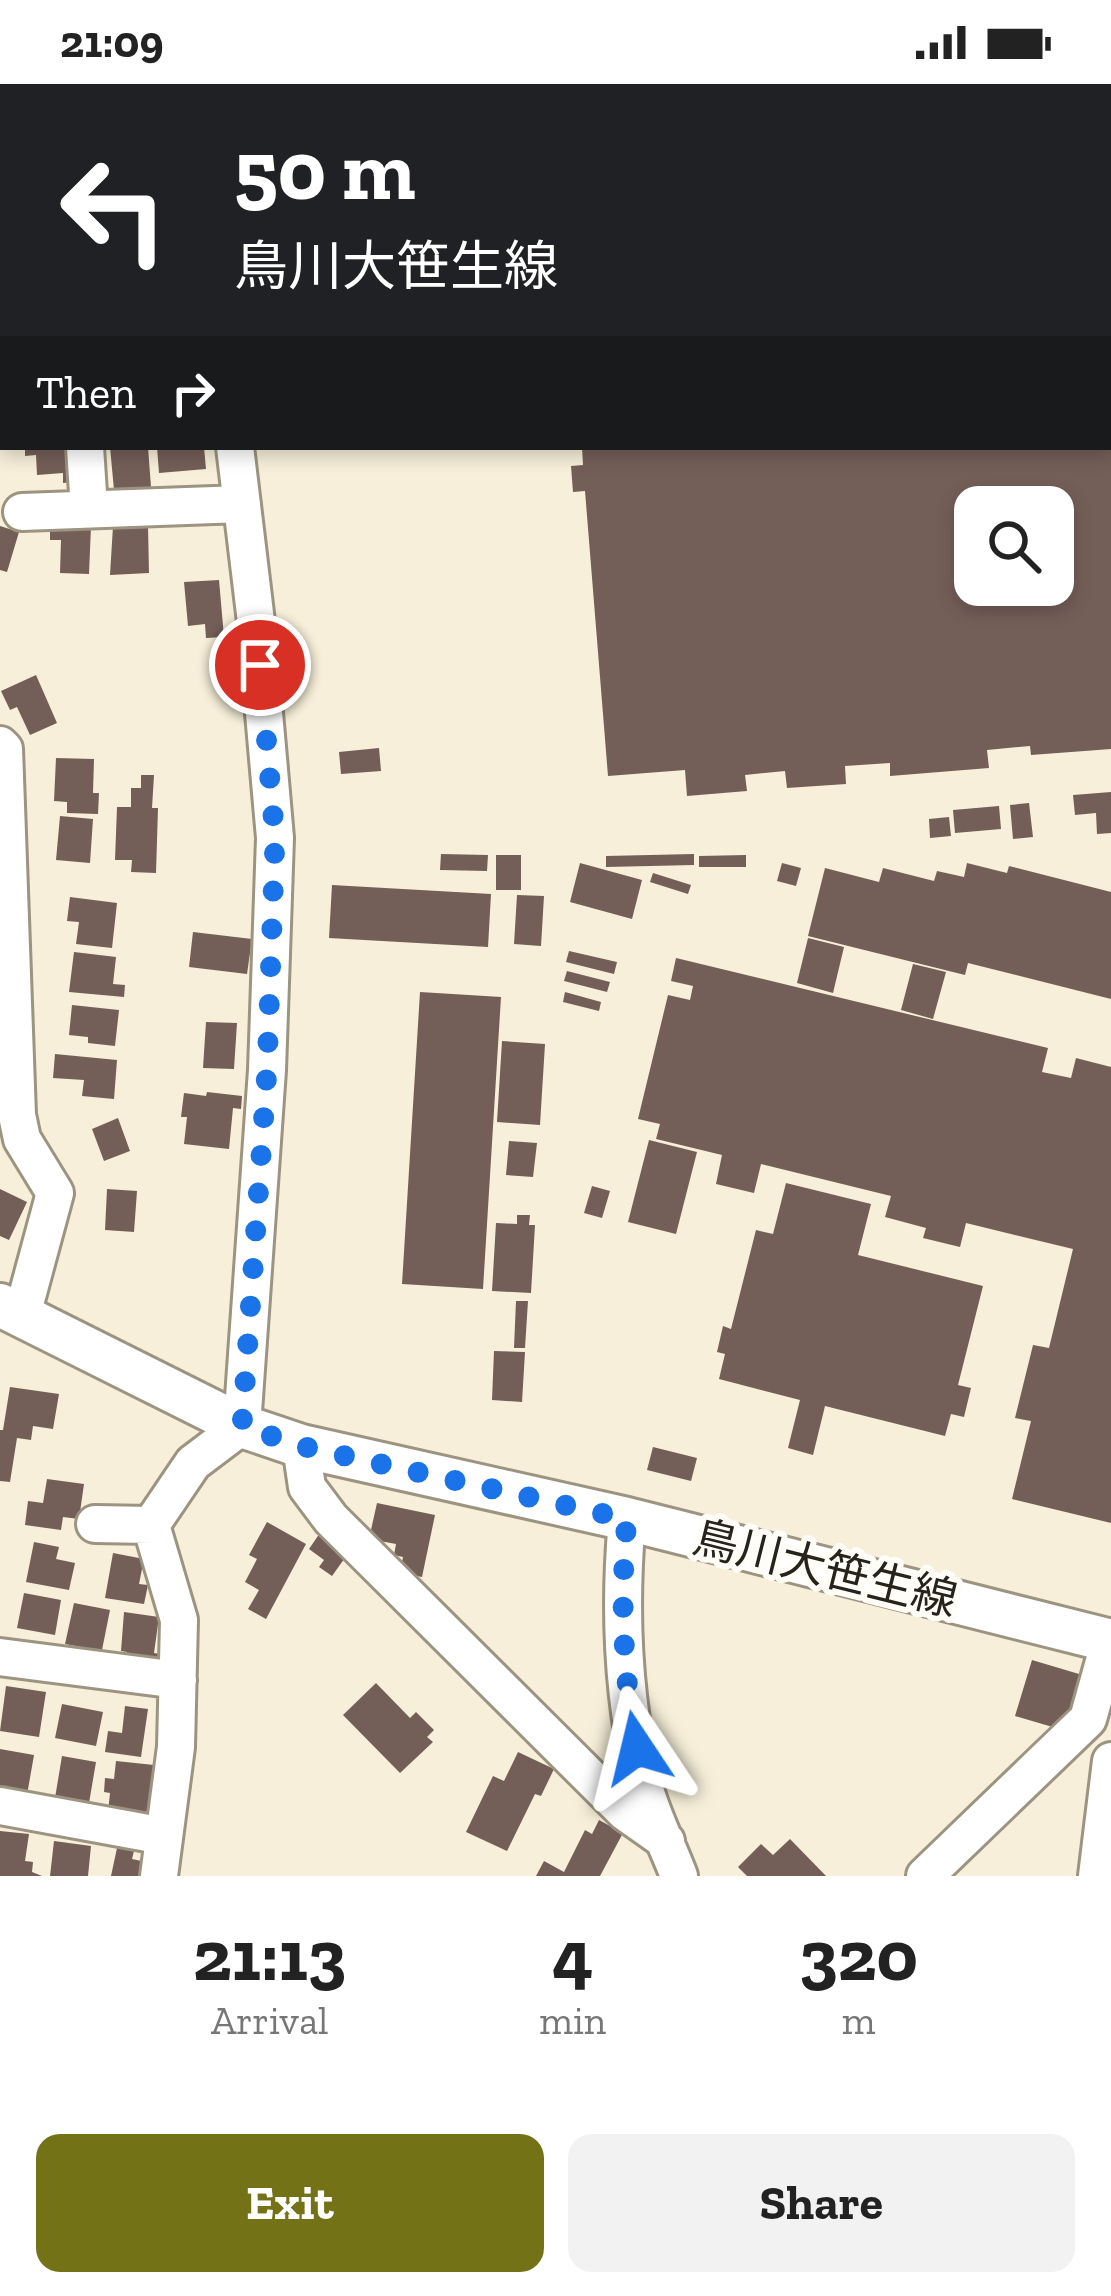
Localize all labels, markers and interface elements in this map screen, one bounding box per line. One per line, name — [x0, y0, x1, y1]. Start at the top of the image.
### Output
text: 21:09 — [60, 15, 164, 69]
text: 50 m — [234, 120, 416, 221]
icon: left — [36, 132, 192, 288]
text: 鳥川大笹生線 — [234, 234, 558, 299]
icon: right — [160, 360, 226, 426]
text: Then — [36, 366, 136, 420]
map controls — [954, 486, 1074, 606]
button: search — [954, 486, 1074, 606]
pin — [209, 614, 311, 716]
icon: arrive — [227, 632, 293, 698]
street label: 鳥川大笹生線 — [687, 1510, 963, 1628]
position arrow — [574, 1685, 700, 1811]
text: 21:13 — [193, 1912, 346, 1998]
text: 4 — [552, 1912, 593, 1998]
text: 320 — [799, 1912, 918, 1998]
text: Arrival — [211, 1997, 328, 2044]
text: min — [539, 1997, 606, 2044]
text: m — [842, 1997, 875, 2044]
button: Exit — [36, 2134, 544, 2272]
button: Share — [568, 2134, 1075, 2272]

